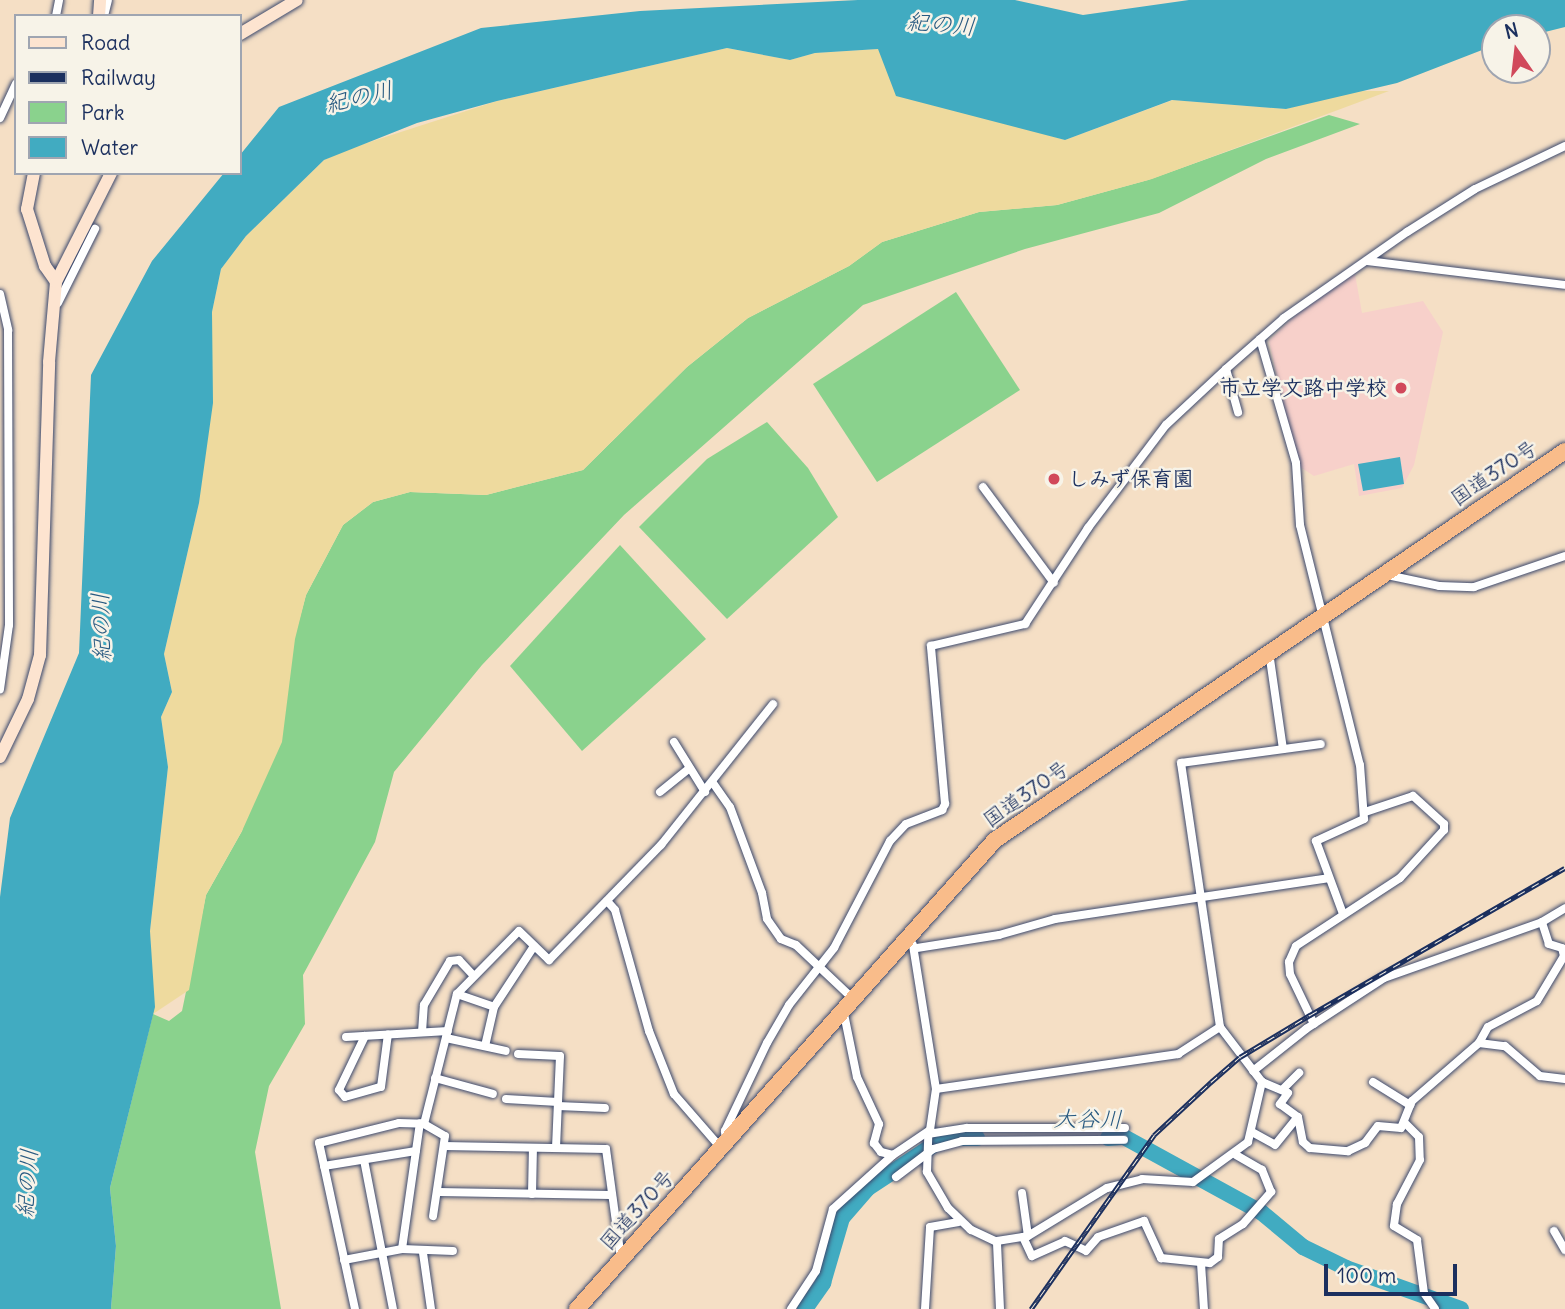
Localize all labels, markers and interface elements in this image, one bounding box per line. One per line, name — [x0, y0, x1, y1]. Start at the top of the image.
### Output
water label: 紀の川 — [905, 7, 977, 41]
legend — [14, 14, 242, 175]
north arrow — [1481, 14, 1551, 84]
text: N — [1502, 17, 1521, 44]
text: Road — [81, 29, 130, 56]
text: Railway — [81, 64, 156, 91]
water label: 紀の川 — [322, 76, 396, 118]
text: Park — [81, 99, 124, 126]
text: Water — [81, 134, 138, 161]
place label: 市立学文路中学校 — [1219, 375, 1387, 401]
marker: 市立学文路中学校 — [1393, 380, 1409, 396]
street label: 国道370号 — [1446, 435, 1542, 511]
place label: しみず保育園 — [1068, 466, 1194, 492]
marker: しみず保育園 — [1046, 471, 1062, 487]
water label: 紀の川 — [86, 592, 116, 662]
street label: 国道370号 — [978, 755, 1074, 833]
water label: 大谷川 — [1053, 1105, 1123, 1133]
water label: 紀の川 — [11, 1148, 43, 1218]
street label: 国道370号 — [595, 1165, 679, 1255]
scale bar — [1327, 1250, 1460, 1294]
text: 100 m — [1337, 1262, 1396, 1289]

